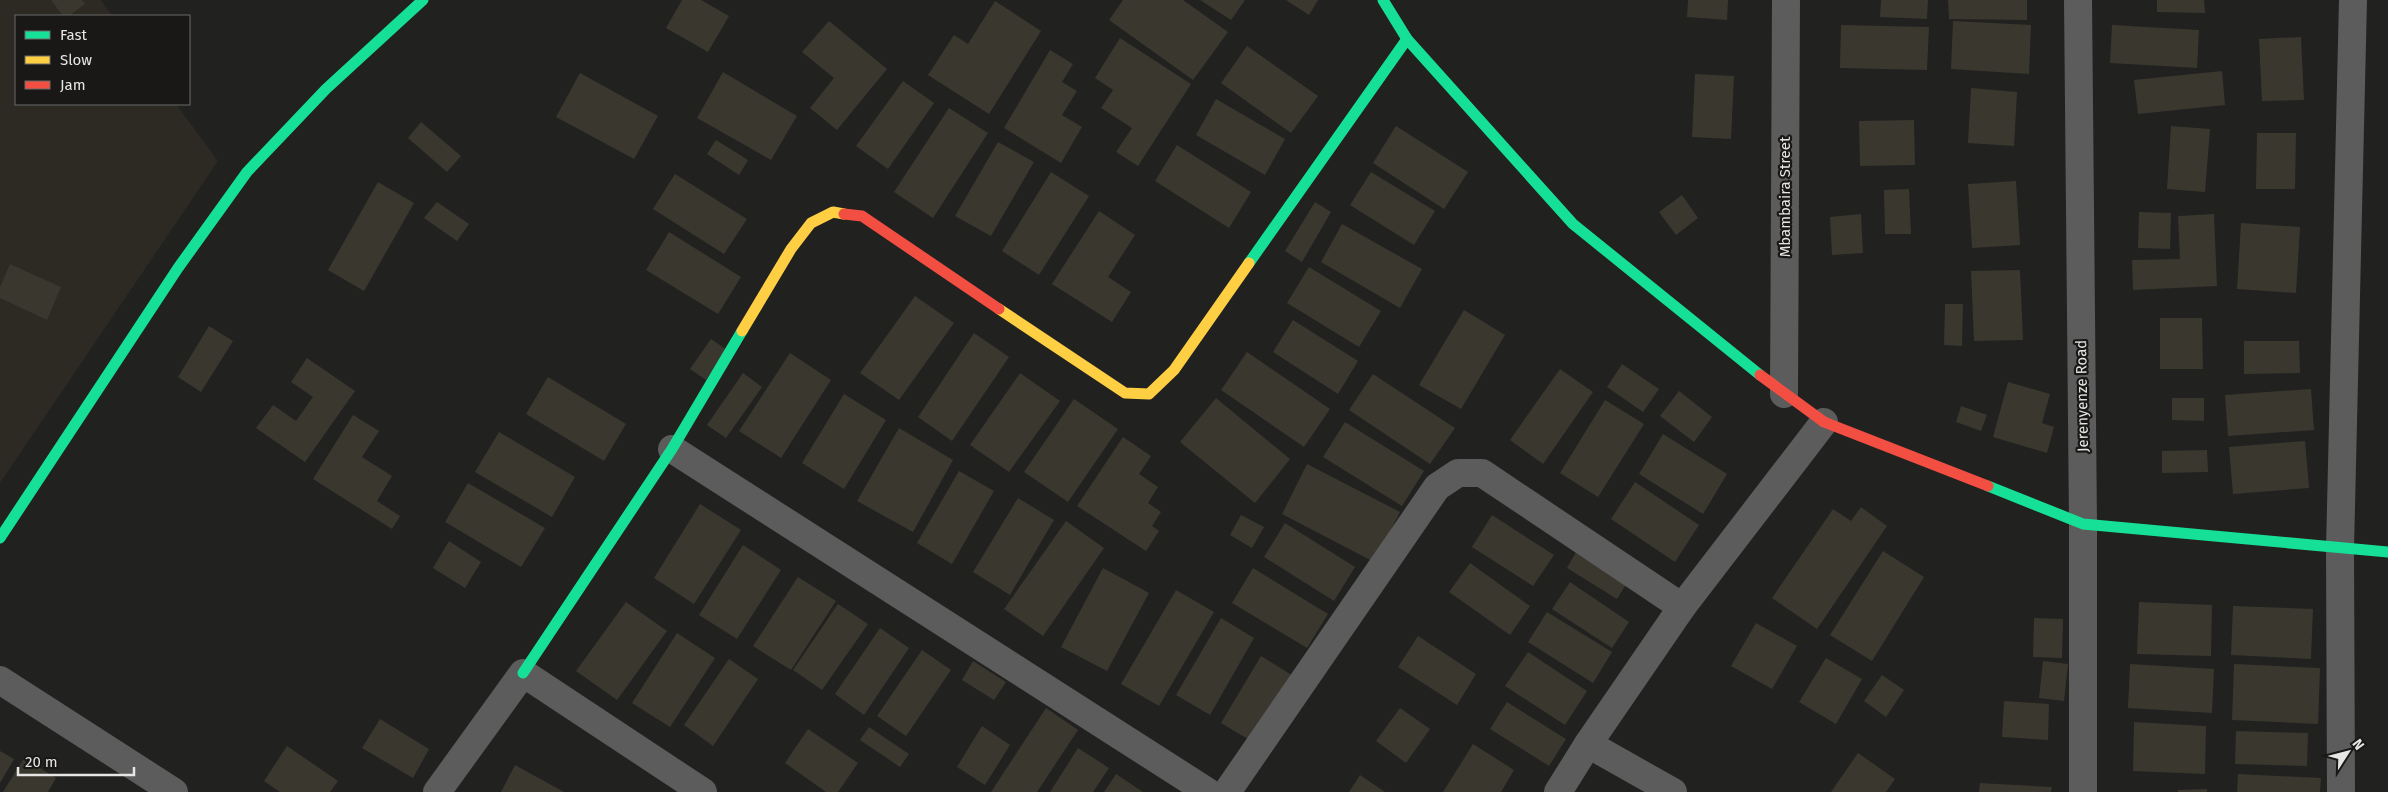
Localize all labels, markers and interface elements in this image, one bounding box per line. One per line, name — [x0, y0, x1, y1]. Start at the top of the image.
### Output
legend — [15, 15, 190, 105]
text: Fast — [60, 26, 87, 44]
text: Slow — [60, 51, 92, 69]
text: Jam — [60, 76, 86, 94]
street label: Mbambaira Street — [1776, 136, 1794, 257]
street label: Jerenyenze Road — [2072, 340, 2092, 452]
north arrow — [2323, 727, 2373, 777]
text: N — [2349, 736, 2368, 753]
scale bar — [18, 744, 134, 776]
text: 20 m — [25, 753, 58, 771]

